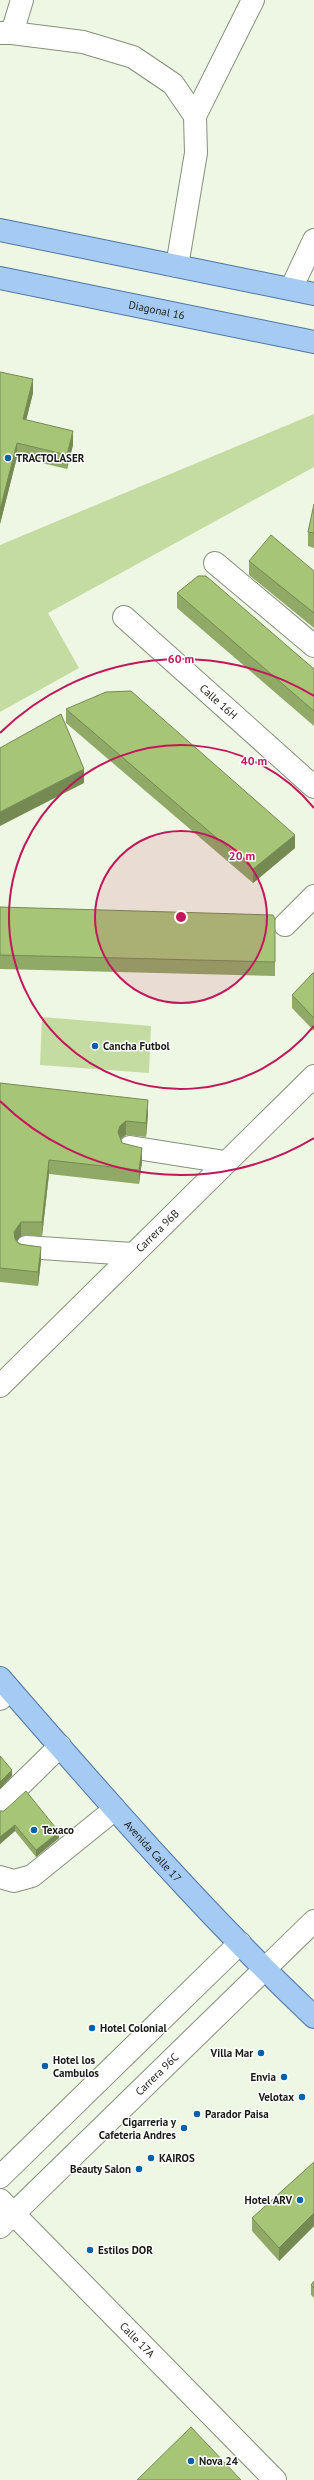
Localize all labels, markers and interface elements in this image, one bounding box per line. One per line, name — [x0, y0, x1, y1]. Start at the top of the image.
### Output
street label: Diagonal 16 — [127, 297, 186, 323]
place label: TRACTOLASER — [16, 451, 85, 465]
marker: TRACTOLASER — [3, 453, 13, 463]
text: 60 m — [168, 651, 194, 666]
street label: Calle 16H — [197, 681, 240, 722]
text: 40 m — [241, 753, 267, 768]
text: 20 m — [229, 848, 255, 863]
centre of rings — [174, 910, 188, 924]
place label: Cancha Futbol — [103, 1039, 171, 1053]
marker: Cancha Futbol — [90, 1041, 100, 1051]
street label: Carrera 96B — [133, 1206, 182, 1255]
street label: Avenida Calle 17 — [121, 1817, 185, 1885]
place label: Texaco — [42, 1823, 74, 1837]
marker: Texaco — [29, 1825, 39, 1835]
place label: Hotel Colonial — [100, 2021, 168, 2035]
marker: Hotel Colonial — [87, 2023, 97, 2033]
place label: Villa Mar — [210, 2046, 253, 2060]
marker: Villa Mar — [256, 2048, 266, 2058]
street label: Carrera 96C — [132, 2050, 181, 2098]
place label: Hotel los Cambulos — [53, 2053, 99, 2080]
marker: Hotel los Cambulos — [40, 2061, 50, 2071]
place label: Envia — [251, 2070, 276, 2084]
marker: Envia — [279, 2072, 289, 2082]
place label: Velotax — [257, 2090, 294, 2104]
marker: Velotax — [297, 2092, 307, 2102]
place label: Parador Paisa — [205, 2107, 269, 2121]
marker: Parador Paisa — [192, 2109, 202, 2119]
place label: Cigarreria y Cafeteria Andres — [99, 2115, 177, 2142]
marker: Cigarreria y Cafeteria Andres — [179, 2123, 189, 2133]
place label: KAIROS — [159, 2151, 195, 2165]
marker: KAIROS — [146, 2153, 156, 2163]
place label: Beauty Salon — [70, 2162, 131, 2176]
marker: Beauty Salon — [134, 2164, 144, 2174]
place label: Hotel ARV — [245, 2193, 292, 2207]
marker: Hotel ARV — [295, 2195, 305, 2205]
place label: Estilos DOR — [98, 2243, 153, 2257]
marker: Estilos DOR — [85, 2245, 95, 2255]
street label: Calle 17A — [117, 2319, 158, 2361]
place label: Nova 24 — [199, 2454, 239, 2468]
marker: Nova 24 — [186, 2456, 196, 2466]

